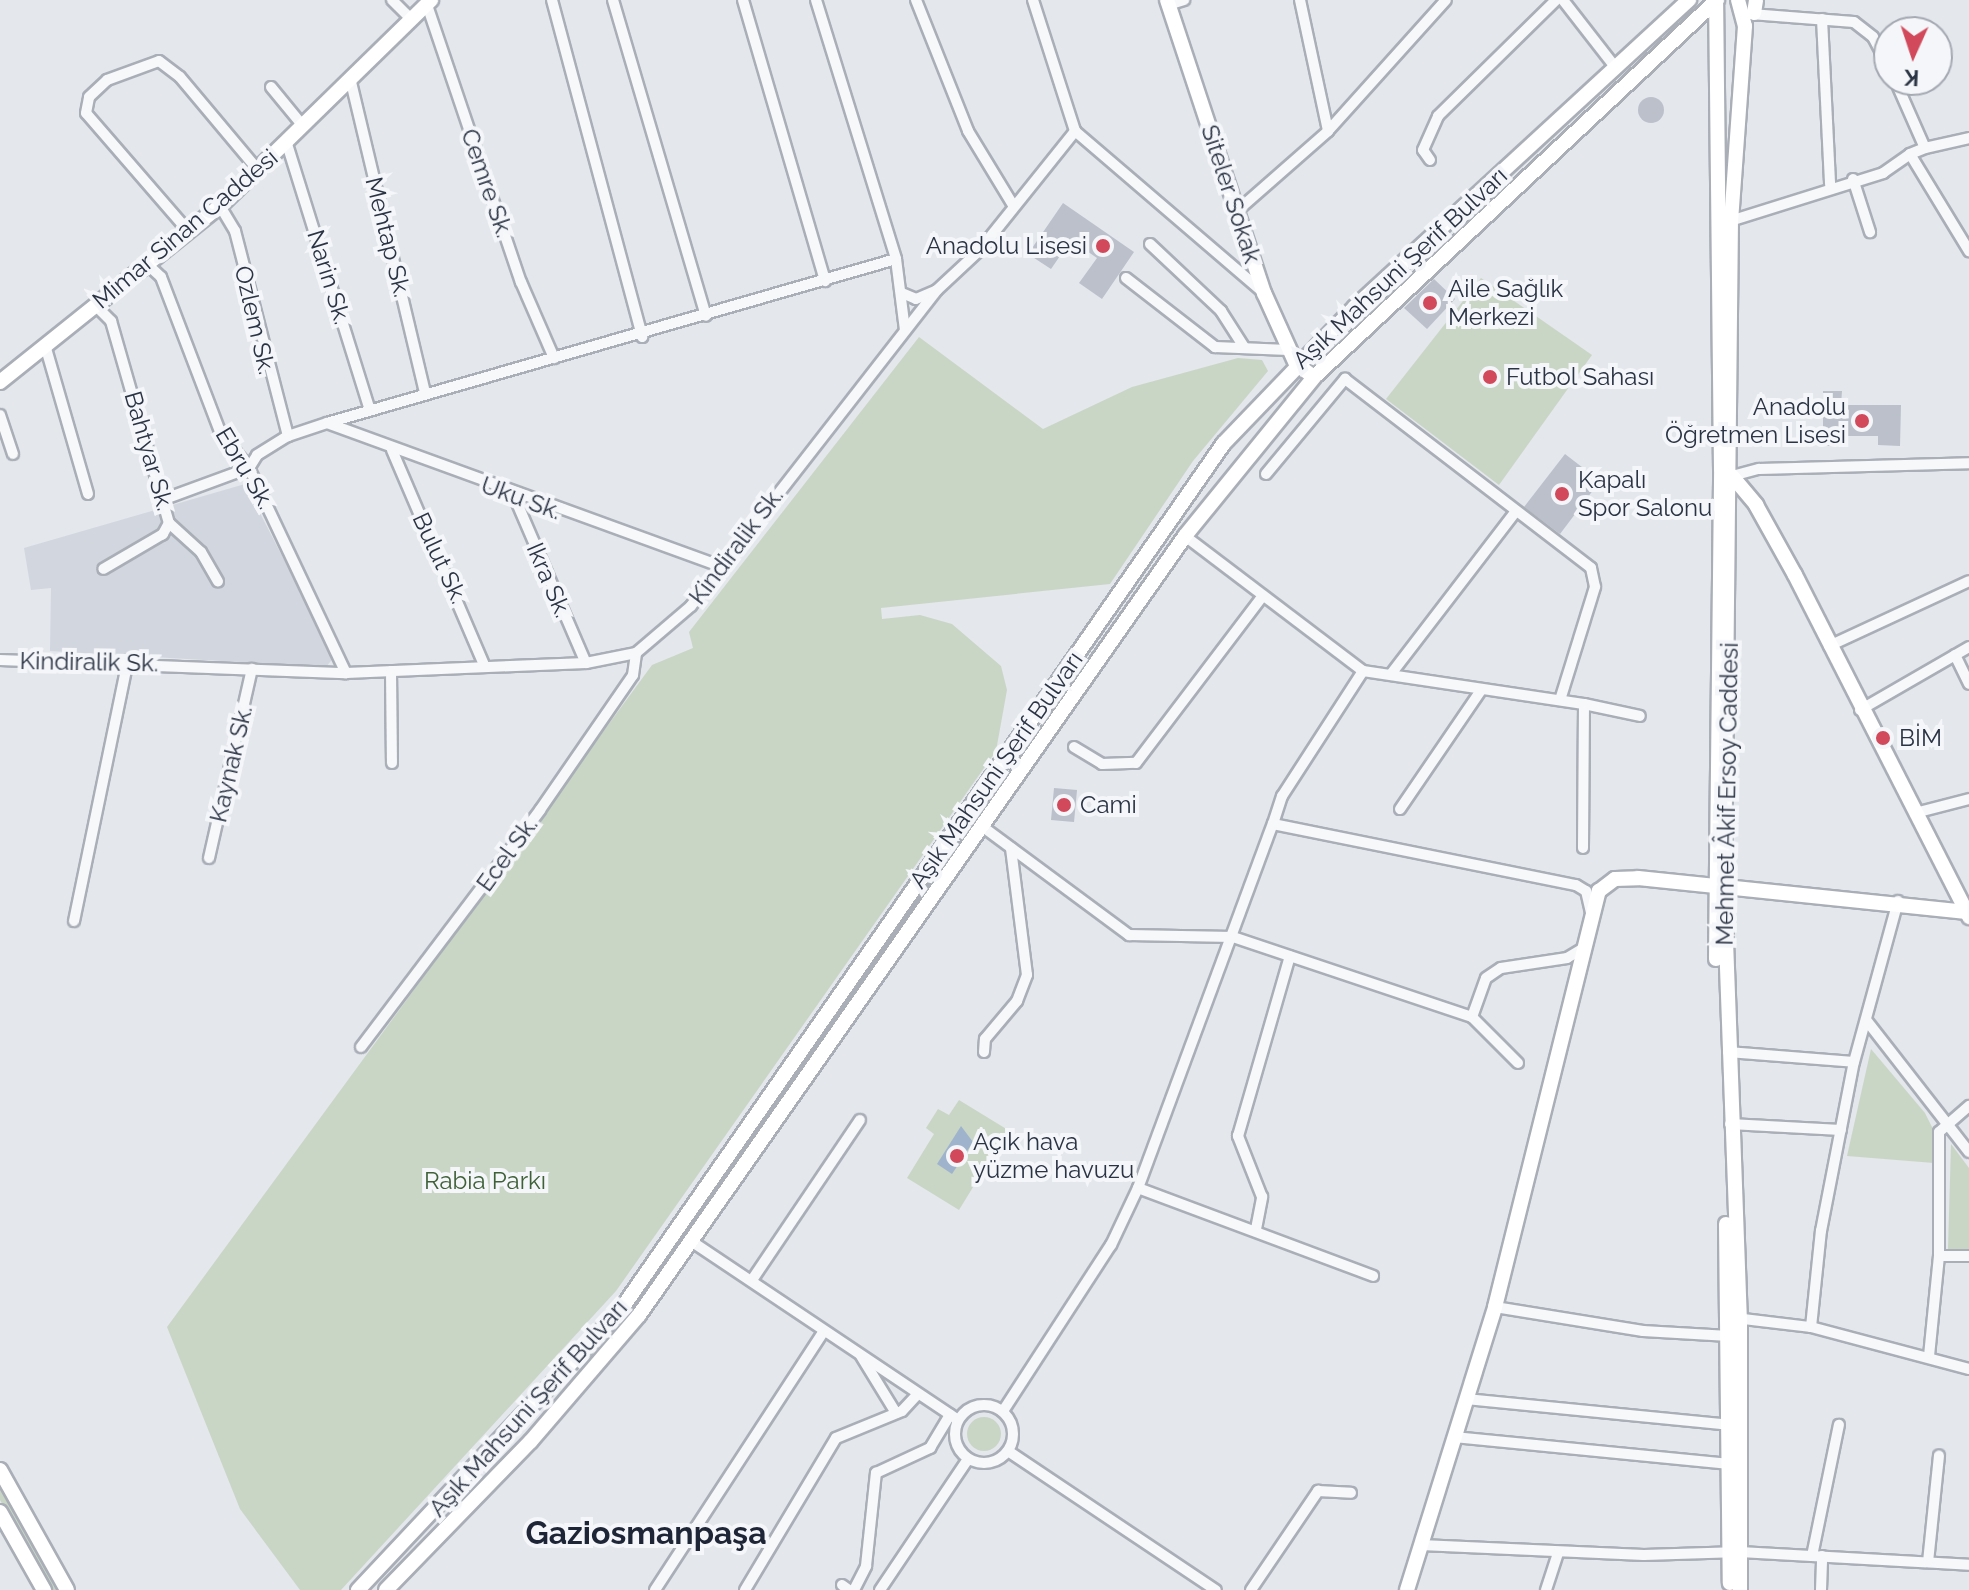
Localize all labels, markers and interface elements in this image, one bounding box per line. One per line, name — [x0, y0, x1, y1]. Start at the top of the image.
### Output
north arrow — [1873, 16, 1953, 96]
text: K — [1904, 65, 1920, 91]
street label: Siteler Sokak — [1195, 121, 1267, 267]
street label: Cemre Sk. — [455, 125, 519, 241]
street label: Mimar Sinan Caddesi — [86, 143, 284, 315]
street label: Aşık Mahsuni Şerif Bulvarı — [1287, 161, 1513, 375]
street label: Mehtap Sk. — [359, 174, 417, 300]
street label: Narin Sk. — [301, 226, 357, 328]
place label: Anadolu Lisesi — [926, 232, 1087, 260]
marker: Anadolu Lisesi — [1094, 237, 1112, 255]
street label: Ozlem Sk. — [229, 263, 281, 377]
place label: Aile Sağlık Merkezi — [1448, 275, 1563, 331]
marker: Aile Sağlık Merkezi — [1419, 292, 1441, 314]
place label: Futbol Sahası — [1506, 363, 1655, 391]
marker: Futbol Sahası — [1481, 368, 1499, 386]
street label: Bahtyar Sk. — [118, 388, 180, 514]
place label: Anadolu Öğretmen Lisesi — [1665, 393, 1846, 449]
marker: Anadolu Öğretmen Lisesi — [1853, 412, 1871, 430]
street label: Ebru Sk. — [209, 422, 281, 514]
place label: Kapalı Spor Salonu — [1578, 466, 1713, 522]
street label: Uku Sk. — [477, 470, 565, 526]
street label: Kindiralik Sk. — [683, 482, 789, 610]
marker: Kapalı Spor Salonu — [1553, 485, 1571, 503]
street label: Bulut Sk. — [406, 508, 474, 608]
street label: Ikra Sk. — [520, 538, 578, 622]
street label: Mehmet Âkif Ersoy Caddesi — [1710, 641, 1744, 947]
street label: Kindiralik Sk. — [19, 646, 159, 678]
street label: Aşık Mahsuni Şerif Bulvarı — [903, 646, 1089, 894]
street label: Kaynak Sk. — [204, 703, 258, 825]
place label: BİM — [1899, 724, 1942, 752]
marker: BİM — [1874, 729, 1892, 747]
place label: Cami — [1080, 791, 1137, 819]
marker: Cami — [1055, 796, 1073, 814]
street label: Ecel Sk. — [470, 811, 544, 897]
place label: Açık hava yüzme havuzu — [973, 1128, 1134, 1184]
marker: Açık hava yüzme havuzu — [948, 1147, 966, 1165]
park label: Rabia Parkı — [424, 1167, 546, 1195]
street label: Aşık Mahsuni Şerif Bulvarı — [423, 1293, 633, 1523]
district label: Gaziosmanpaşa — [525, 1514, 767, 1552]

